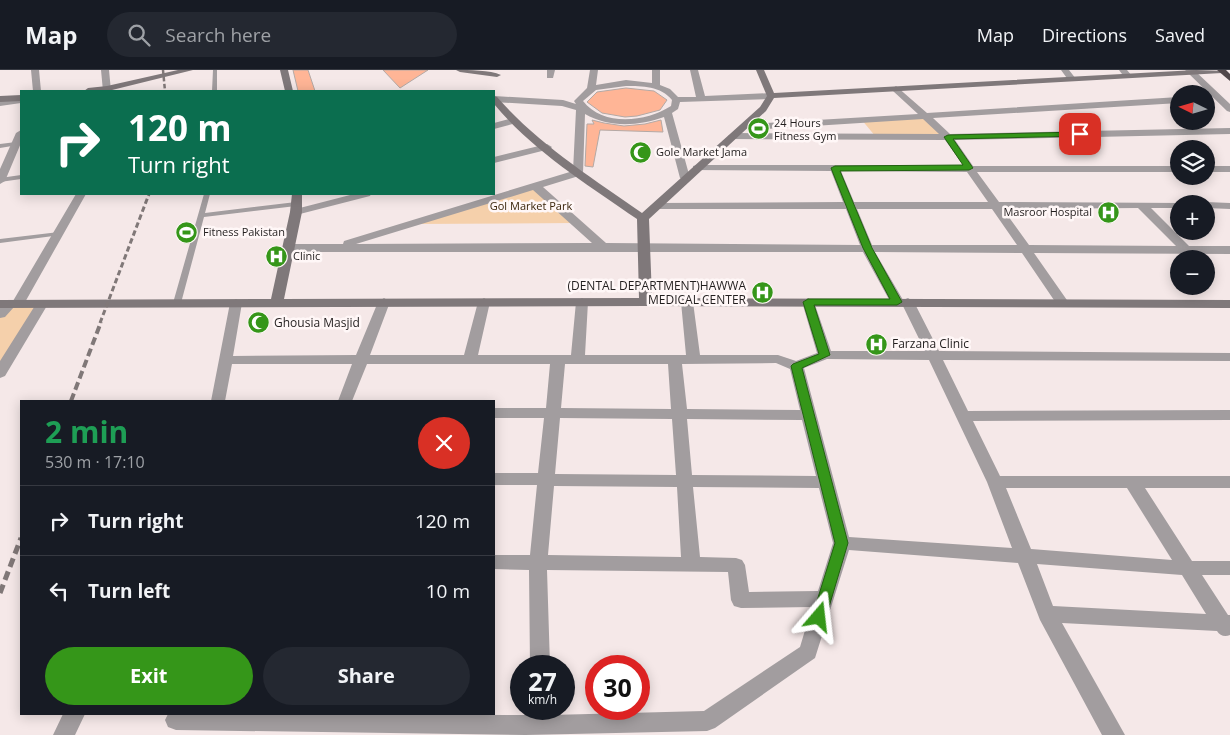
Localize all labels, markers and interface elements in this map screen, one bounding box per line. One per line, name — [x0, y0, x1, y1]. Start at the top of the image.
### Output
search box — [107, 12, 457, 57]
text: Map — [25, 18, 77, 51]
icon: search — [125, 21, 153, 49]
text: Search here — [165, 22, 271, 48]
text: Map — [977, 23, 1014, 47]
text: Directions — [1042, 23, 1127, 47]
text: Saved — [1155, 23, 1205, 47]
north arrow — [1170, 85, 1215, 130]
map controls — [1170, 85, 1215, 295]
text: 120 m — [128, 104, 232, 151]
icon: right — [45, 110, 110, 175]
pin — [1059, 113, 1101, 155]
place label: 24 Hours Fitness Gym — [774, 115, 836, 143]
sports icon: 24 Hours Fitness Gym — [746, 117, 770, 141]
icon: arrive — [1066, 120, 1094, 148]
mosque icon: Gole Market Jama — [628, 140, 652, 164]
button: layers — [1170, 140, 1215, 185]
place label: Gole Market Jama — [656, 144, 747, 159]
text: Turn right — [128, 149, 230, 179]
button: + — [1170, 195, 1215, 240]
park label: Gol Market Park — [490, 198, 572, 213]
hospital icon: Masroor Hospital — [1096, 200, 1120, 224]
place label: Masroor Hospital — [1003, 204, 1092, 219]
sports icon: Fitness Pakistan — [175, 220, 199, 244]
place label: Fitness Pakistan — [203, 224, 285, 239]
hospital icon: Clinic — [265, 244, 289, 268]
place label: Clinic — [293, 248, 320, 263]
button: − — [1170, 250, 1215, 295]
place label: (DENTAL DEPARTMENT)HAWWA MEDICAL CENTER — [567, 277, 747, 308]
hospital icon: (DENTAL DEPARTMENT)HAWWA MEDICAL CENTER — [750, 281, 774, 305]
mosque icon: Ghousia Masjid — [246, 311, 270, 335]
place label: Ghousia Masjid — [274, 314, 360, 331]
hospital icon: Farzana Clinic — [864, 332, 888, 356]
place label: Farzana Clinic — [892, 335, 969, 352]
text: 2 min — [45, 411, 128, 452]
button: close — [418, 417, 470, 469]
text: 530 m · 17:10 — [45, 451, 145, 473]
icon: right — [45, 507, 73, 535]
text: Turn right — [88, 508, 183, 534]
text: 120 m — [415, 508, 470, 534]
icon: left — [45, 577, 73, 605]
text: Turn left — [88, 578, 170, 604]
text: 10 m — [426, 578, 470, 604]
position arrow — [792, 590, 844, 642]
button: Exit — [45, 647, 253, 705]
button: Share — [263, 647, 470, 705]
speed limit sign: 30 — [585, 655, 650, 720]
text: 27 — [528, 664, 557, 698]
text: km/h — [528, 691, 557, 708]

